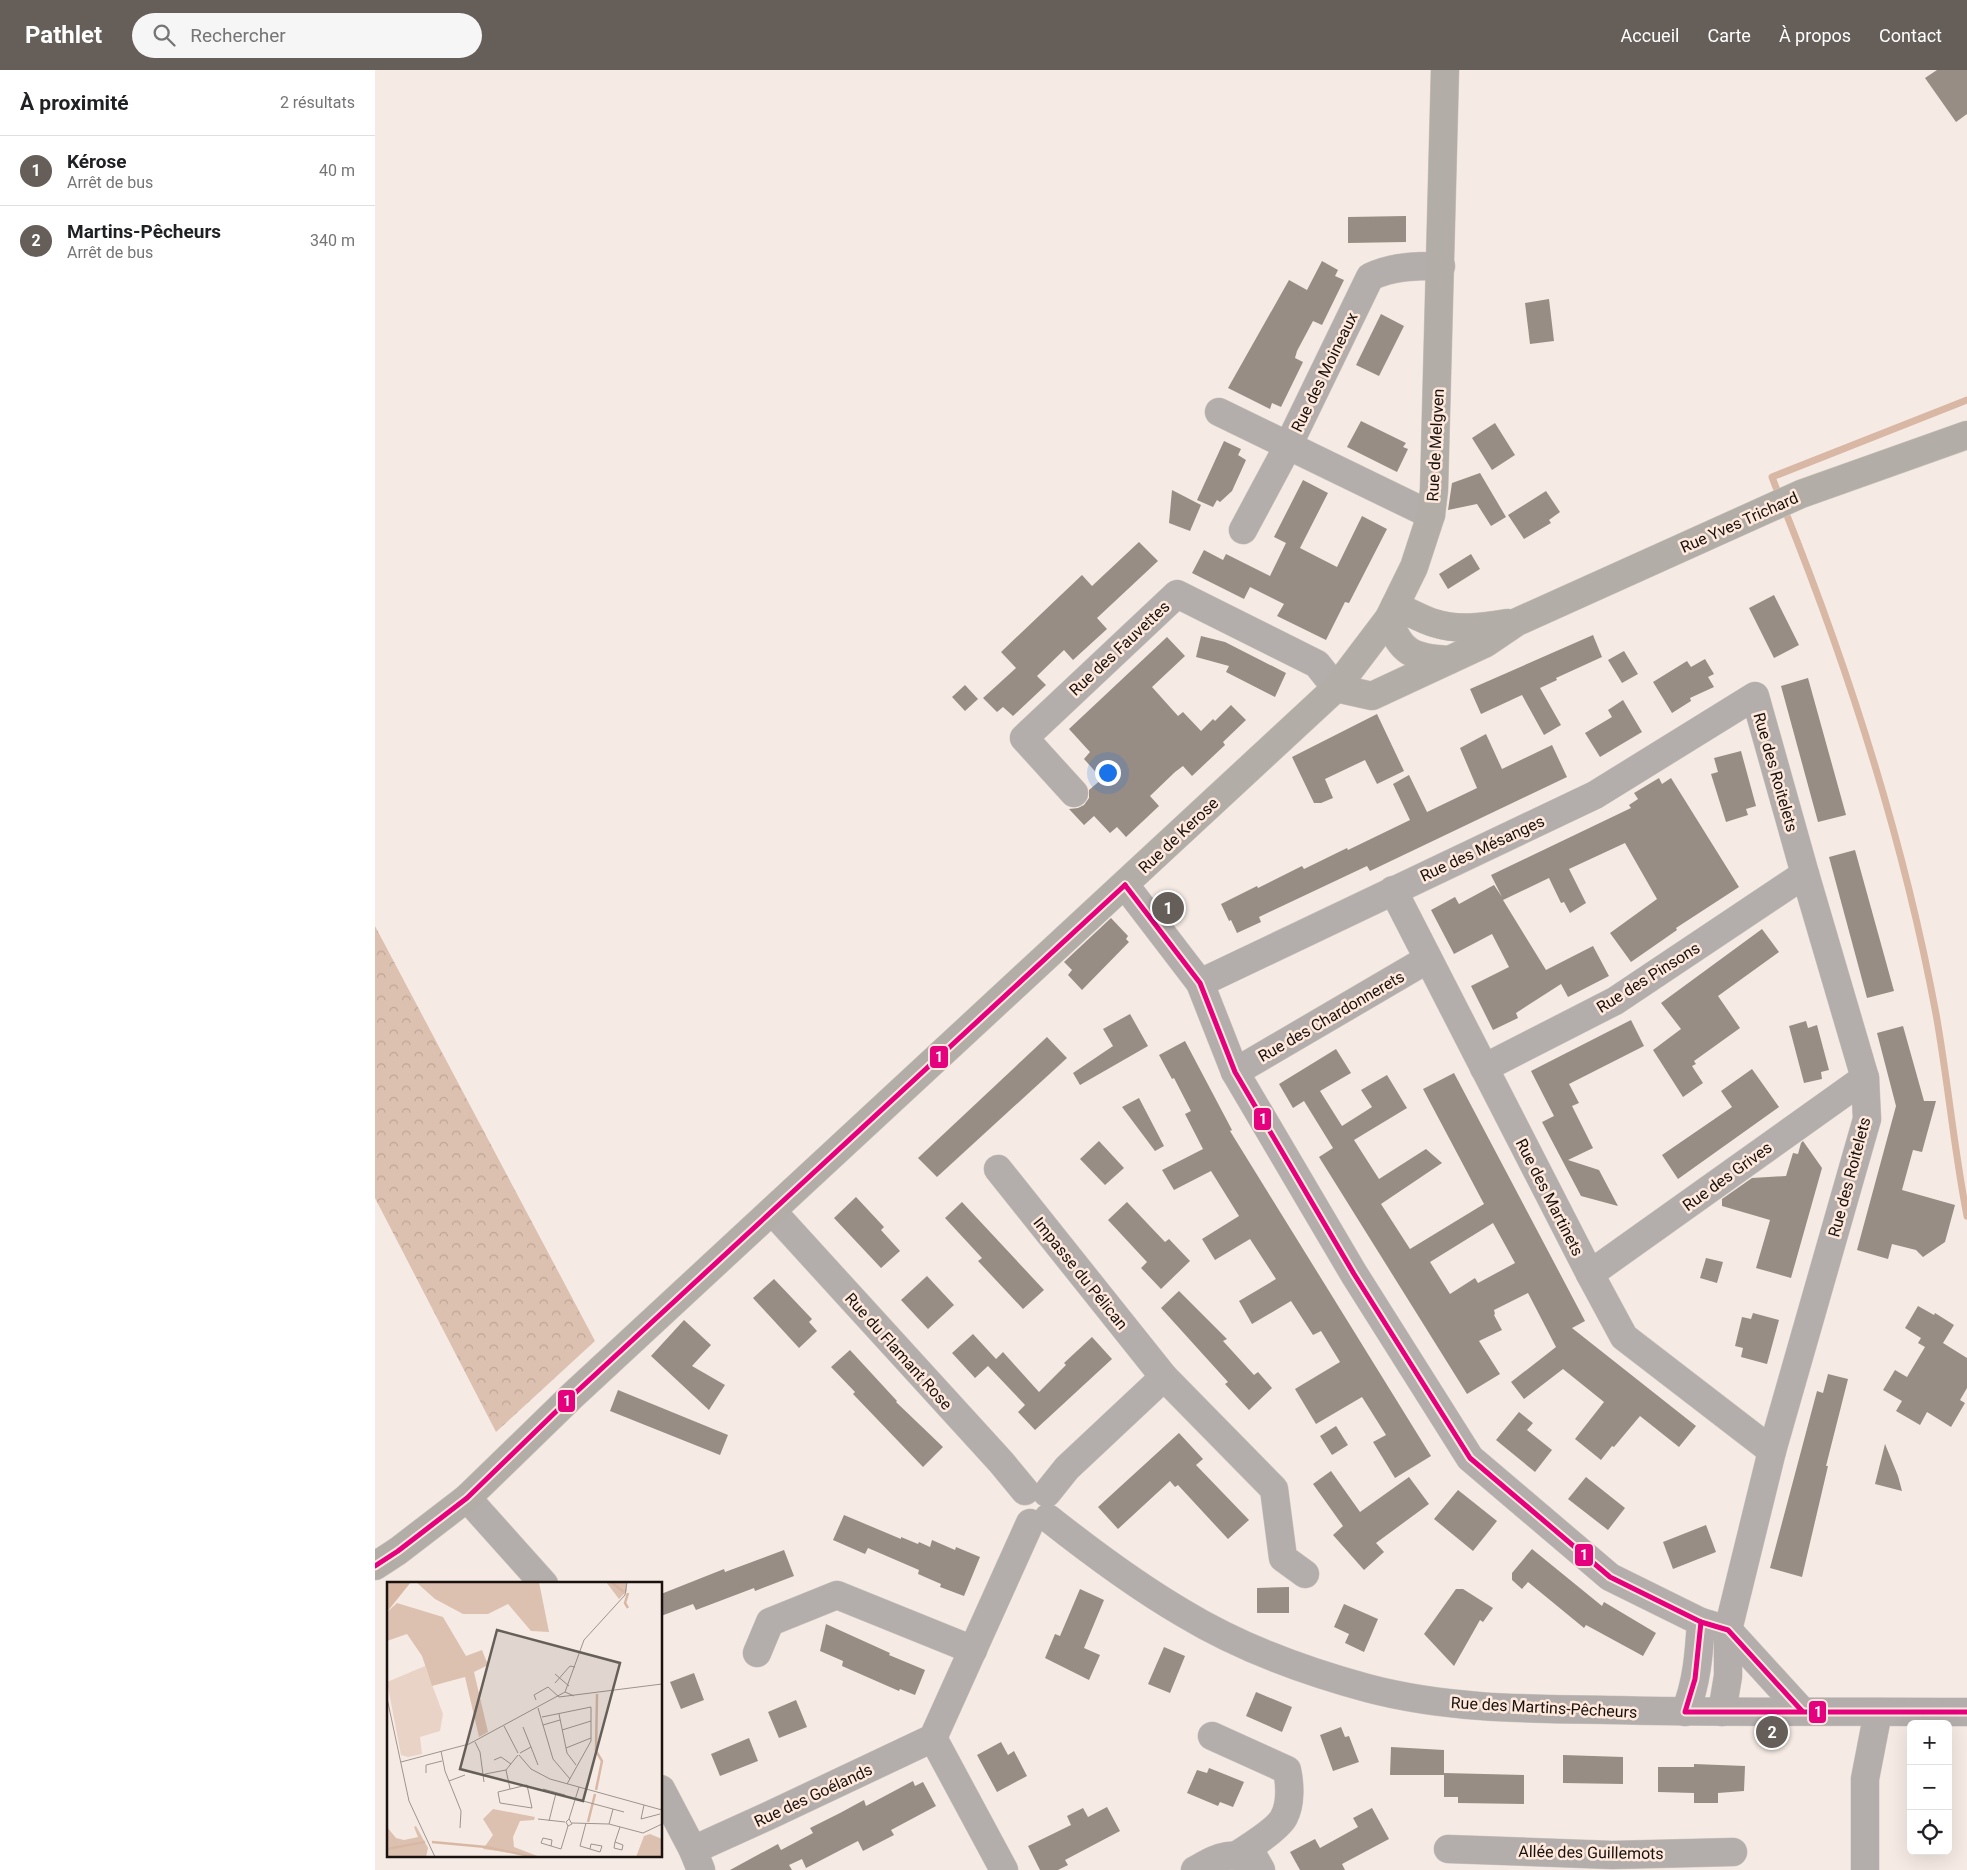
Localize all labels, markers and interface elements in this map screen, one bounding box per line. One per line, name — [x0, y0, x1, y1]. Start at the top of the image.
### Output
search box — [132, 13, 482, 58]
text: Pathlet — [25, 21, 102, 49]
icon: search — [150, 21, 178, 49]
text: Rechercher — [190, 24, 286, 47]
text: Accueil — [1621, 25, 1679, 46]
text: Carte — [1707, 25, 1751, 46]
text: À propos — [1779, 25, 1851, 46]
text: Contact — [1879, 25, 1942, 46]
text: À proximité — [20, 91, 129, 115]
text: 2 résultats — [280, 93, 355, 112]
text: Kérose — [67, 150, 127, 173]
text: 1 — [31, 161, 41, 180]
text: 40 m — [319, 161, 355, 180]
text: Arrêt de bus — [67, 173, 153, 192]
text: Martins-Pêcheurs — [67, 220, 221, 243]
text: 2 — [31, 231, 41, 250]
text: 340 m — [310, 231, 355, 250]
text: Arrêt de bus — [67, 243, 153, 262]
street label: Rue des Moineaux — [1287, 309, 1362, 435]
street label: Rue de Melgven — [1423, 388, 1448, 502]
street label: Rue Yves Trichard — [1677, 488, 1801, 557]
street label: Rue des Fauvettes — [1065, 597, 1173, 700]
street label: Rue des Roitelets — [1749, 710, 1802, 834]
your location — [1095, 760, 1121, 786]
street label: Rue de Kerose — [1135, 794, 1222, 877]
street label: Rue des Mésanges — [1417, 811, 1547, 886]
pin: 1 — [1152, 889, 1184, 927]
street label: Rue des Pinsons — [1593, 938, 1703, 1017]
street label: Rue des Chardonnerets — [1255, 967, 1408, 1066]
line badge: 1 — [929, 1045, 949, 1069]
text: 1 — [935, 1049, 943, 1065]
line badge: 1 — [1253, 1107, 1272, 1131]
text: 1 — [1259, 1111, 1267, 1127]
street label: Rue des Roitelets — [1824, 1115, 1875, 1239]
street label: Rue des Martinets — [1512, 1135, 1587, 1259]
street label: Rue des Grives — [1679, 1138, 1776, 1215]
street label: Impasse du Pélican — [1029, 1213, 1132, 1333]
street label: Rue du Flamant Rose — [841, 1289, 956, 1414]
line badge: 1 — [557, 1389, 576, 1413]
text: 1 — [563, 1393, 571, 1409]
line badge: 1 — [1574, 1543, 1594, 1567]
text: 1 — [1580, 1547, 1588, 1563]
inset map — [387, 1582, 663, 1858]
street label: Rue des Martins-Pêcheurs — [1450, 1693, 1638, 1722]
line badge: 1 — [1808, 1700, 1827, 1724]
text: 1 — [1814, 1704, 1822, 1720]
pin: 2 — [1756, 1713, 1788, 1751]
map controls — [1907, 1720, 1952, 1855]
button: + — [1907, 1720, 1952, 1765]
street label: Rue des Goélands — [751, 1760, 875, 1831]
button: − — [1907, 1765, 1952, 1810]
button: locate — [1907, 1810, 1952, 1855]
street label: Allée des Guillemots — [1518, 1842, 1664, 1863]

